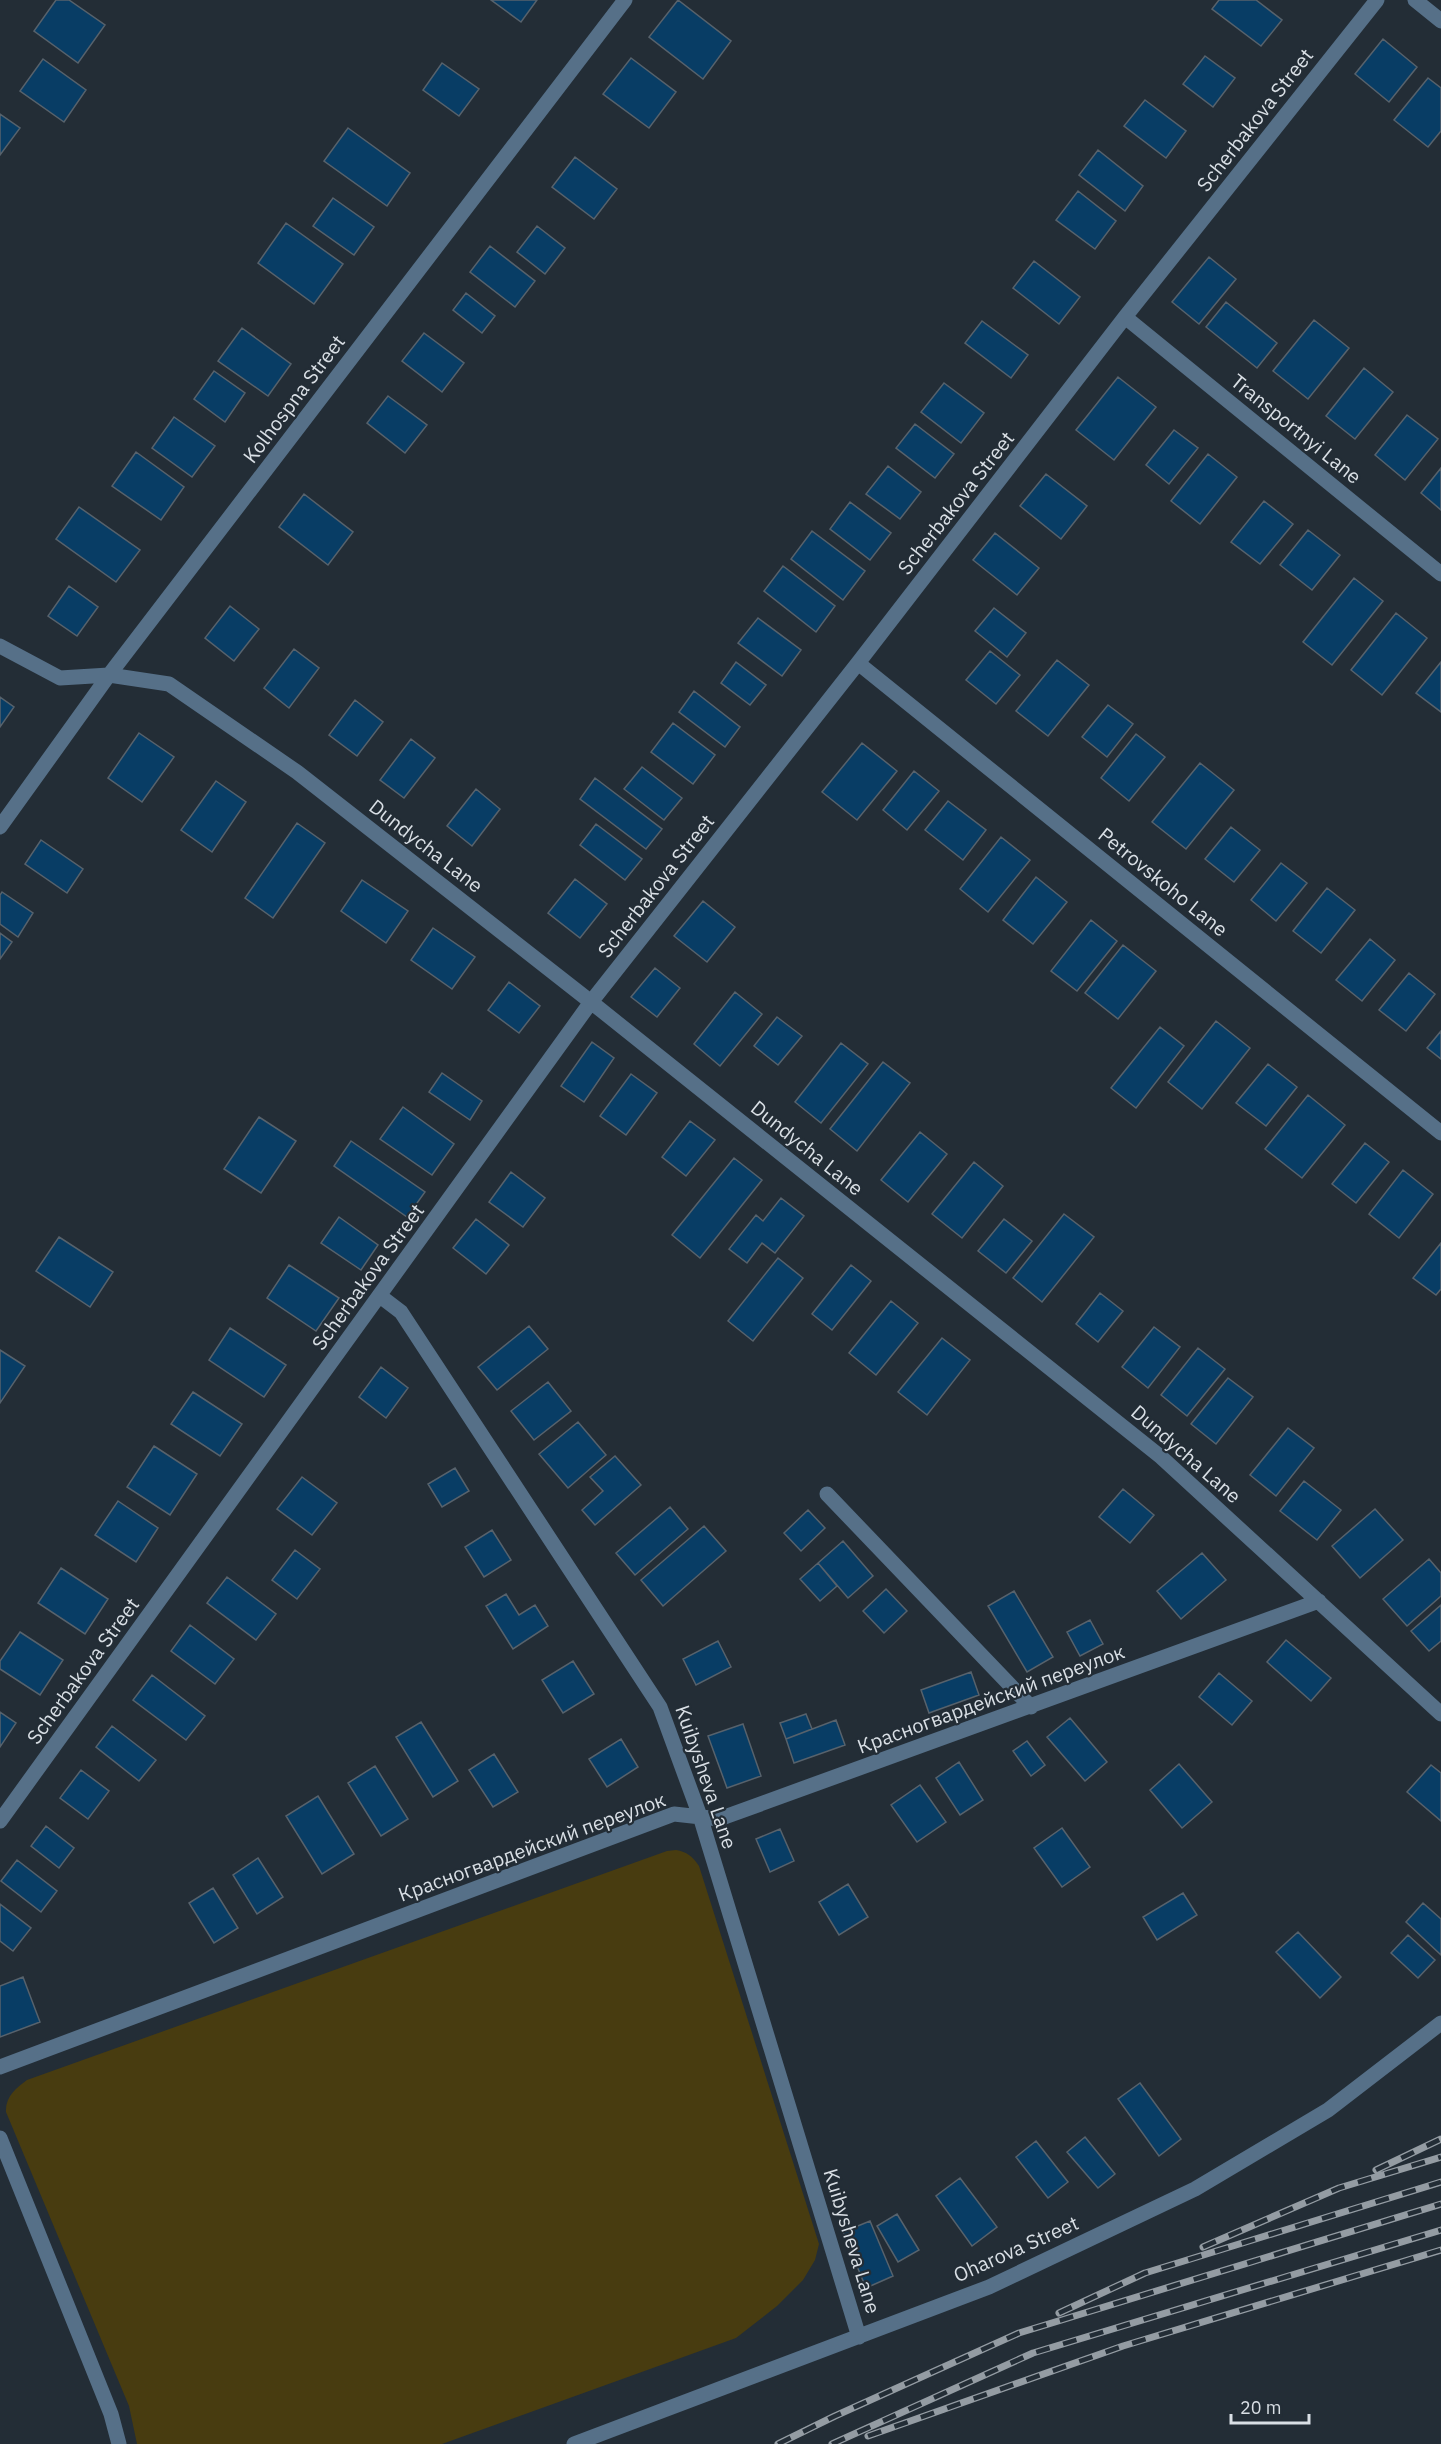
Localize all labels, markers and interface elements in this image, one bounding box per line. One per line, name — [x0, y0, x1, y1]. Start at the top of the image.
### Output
street label: Scherbakova Street — [1190, 43, 1319, 197]
street label: Kolhospna Street — [236, 329, 351, 468]
street label: Transportnyi Lane — [1225, 368, 1367, 490]
street label: Scherbakova Street — [891, 426, 1020, 580]
street label: Dundycha Lane — [364, 793, 489, 899]
street label: Scherbakova Street — [591, 809, 720, 963]
street label: Petrovskoho Lane — [1093, 821, 1234, 942]
street label: Dundycha Lane — [745, 1094, 869, 1201]
street label: Scherbakova Street — [305, 1198, 430, 1355]
street label: Dundycha Lane — [1126, 1398, 1247, 1509]
street label: Scherbakova Street — [20, 1592, 145, 1749]
street label: Красногвардейский переулок — [853, 1638, 1128, 1760]
street label: Kuibysheva Lane — [669, 1701, 744, 1852]
street label: Красногвардейский переулок — [394, 1786, 669, 1908]
street label: Kuibysheva Lane — [818, 2165, 887, 2317]
street label: Oharova Street — [949, 2209, 1083, 2288]
scale bar — [1231, 2387, 1309, 2425]
text: 20 m — [1240, 2396, 1282, 2419]

